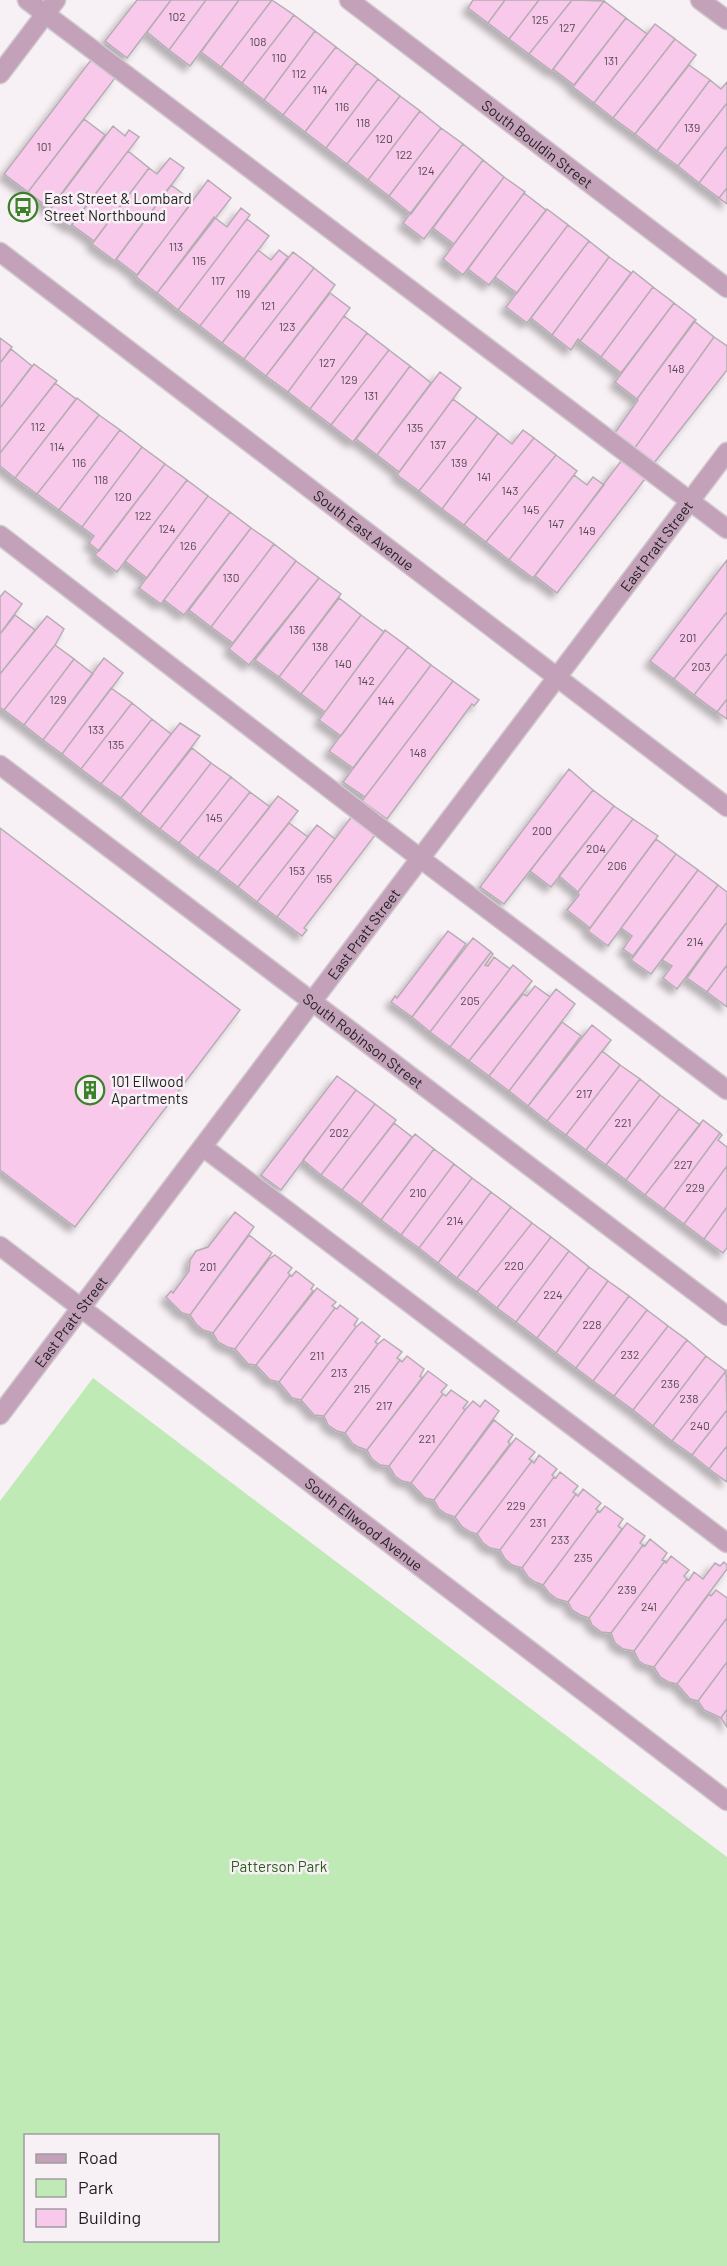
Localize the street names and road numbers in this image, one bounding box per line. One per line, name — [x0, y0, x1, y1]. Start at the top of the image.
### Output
street label: South Bouldin Street — [478, 96, 597, 192]
street label: South East Avenue — [310, 486, 418, 574]
street label: East Pratt Street — [616, 497, 696, 595]
street label: East Pratt Street — [323, 885, 403, 983]
street label: South Robinson Street — [300, 989, 427, 1092]
street label: East Pratt Street — [30, 1273, 111, 1371]
street label: South Ellwood Avenue — [302, 1473, 427, 1575]

